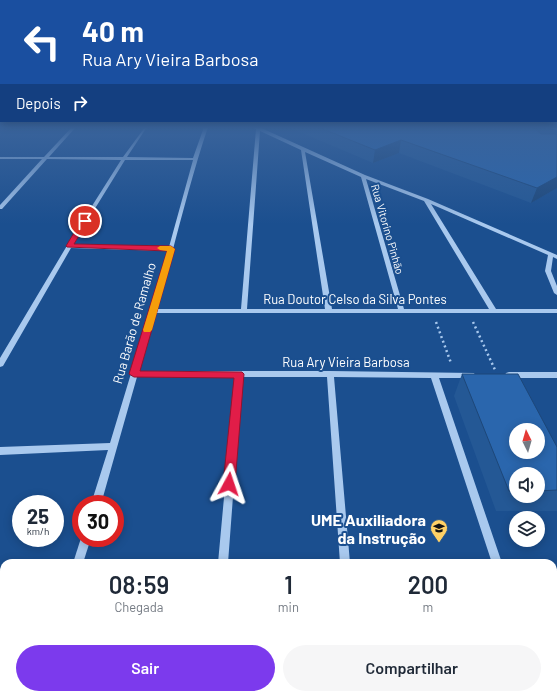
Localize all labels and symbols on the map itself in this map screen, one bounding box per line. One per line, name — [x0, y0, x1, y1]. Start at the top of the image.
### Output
street label: Rua Vitorino Pinhão — [369, 182, 407, 276]
pin — [68, 204, 102, 238]
street label: Rua Barão de Ramalho — [109, 261, 159, 385]
street label: Rua Doutor Celso da Silva Pontes — [263, 291, 447, 307]
street label: Rua Ary Vieira Barbosa — [282, 354, 410, 370]
north arrow — [509, 423, 545, 459]
position arrow — [208, 463, 250, 505]
speed limit sign: 30 — [72, 495, 124, 547]
place label: UME Auxiliadora da Instrução — [311, 510, 426, 547]
school or university icon: UME Auxiliadora da Instrução — [429, 518, 449, 543]

